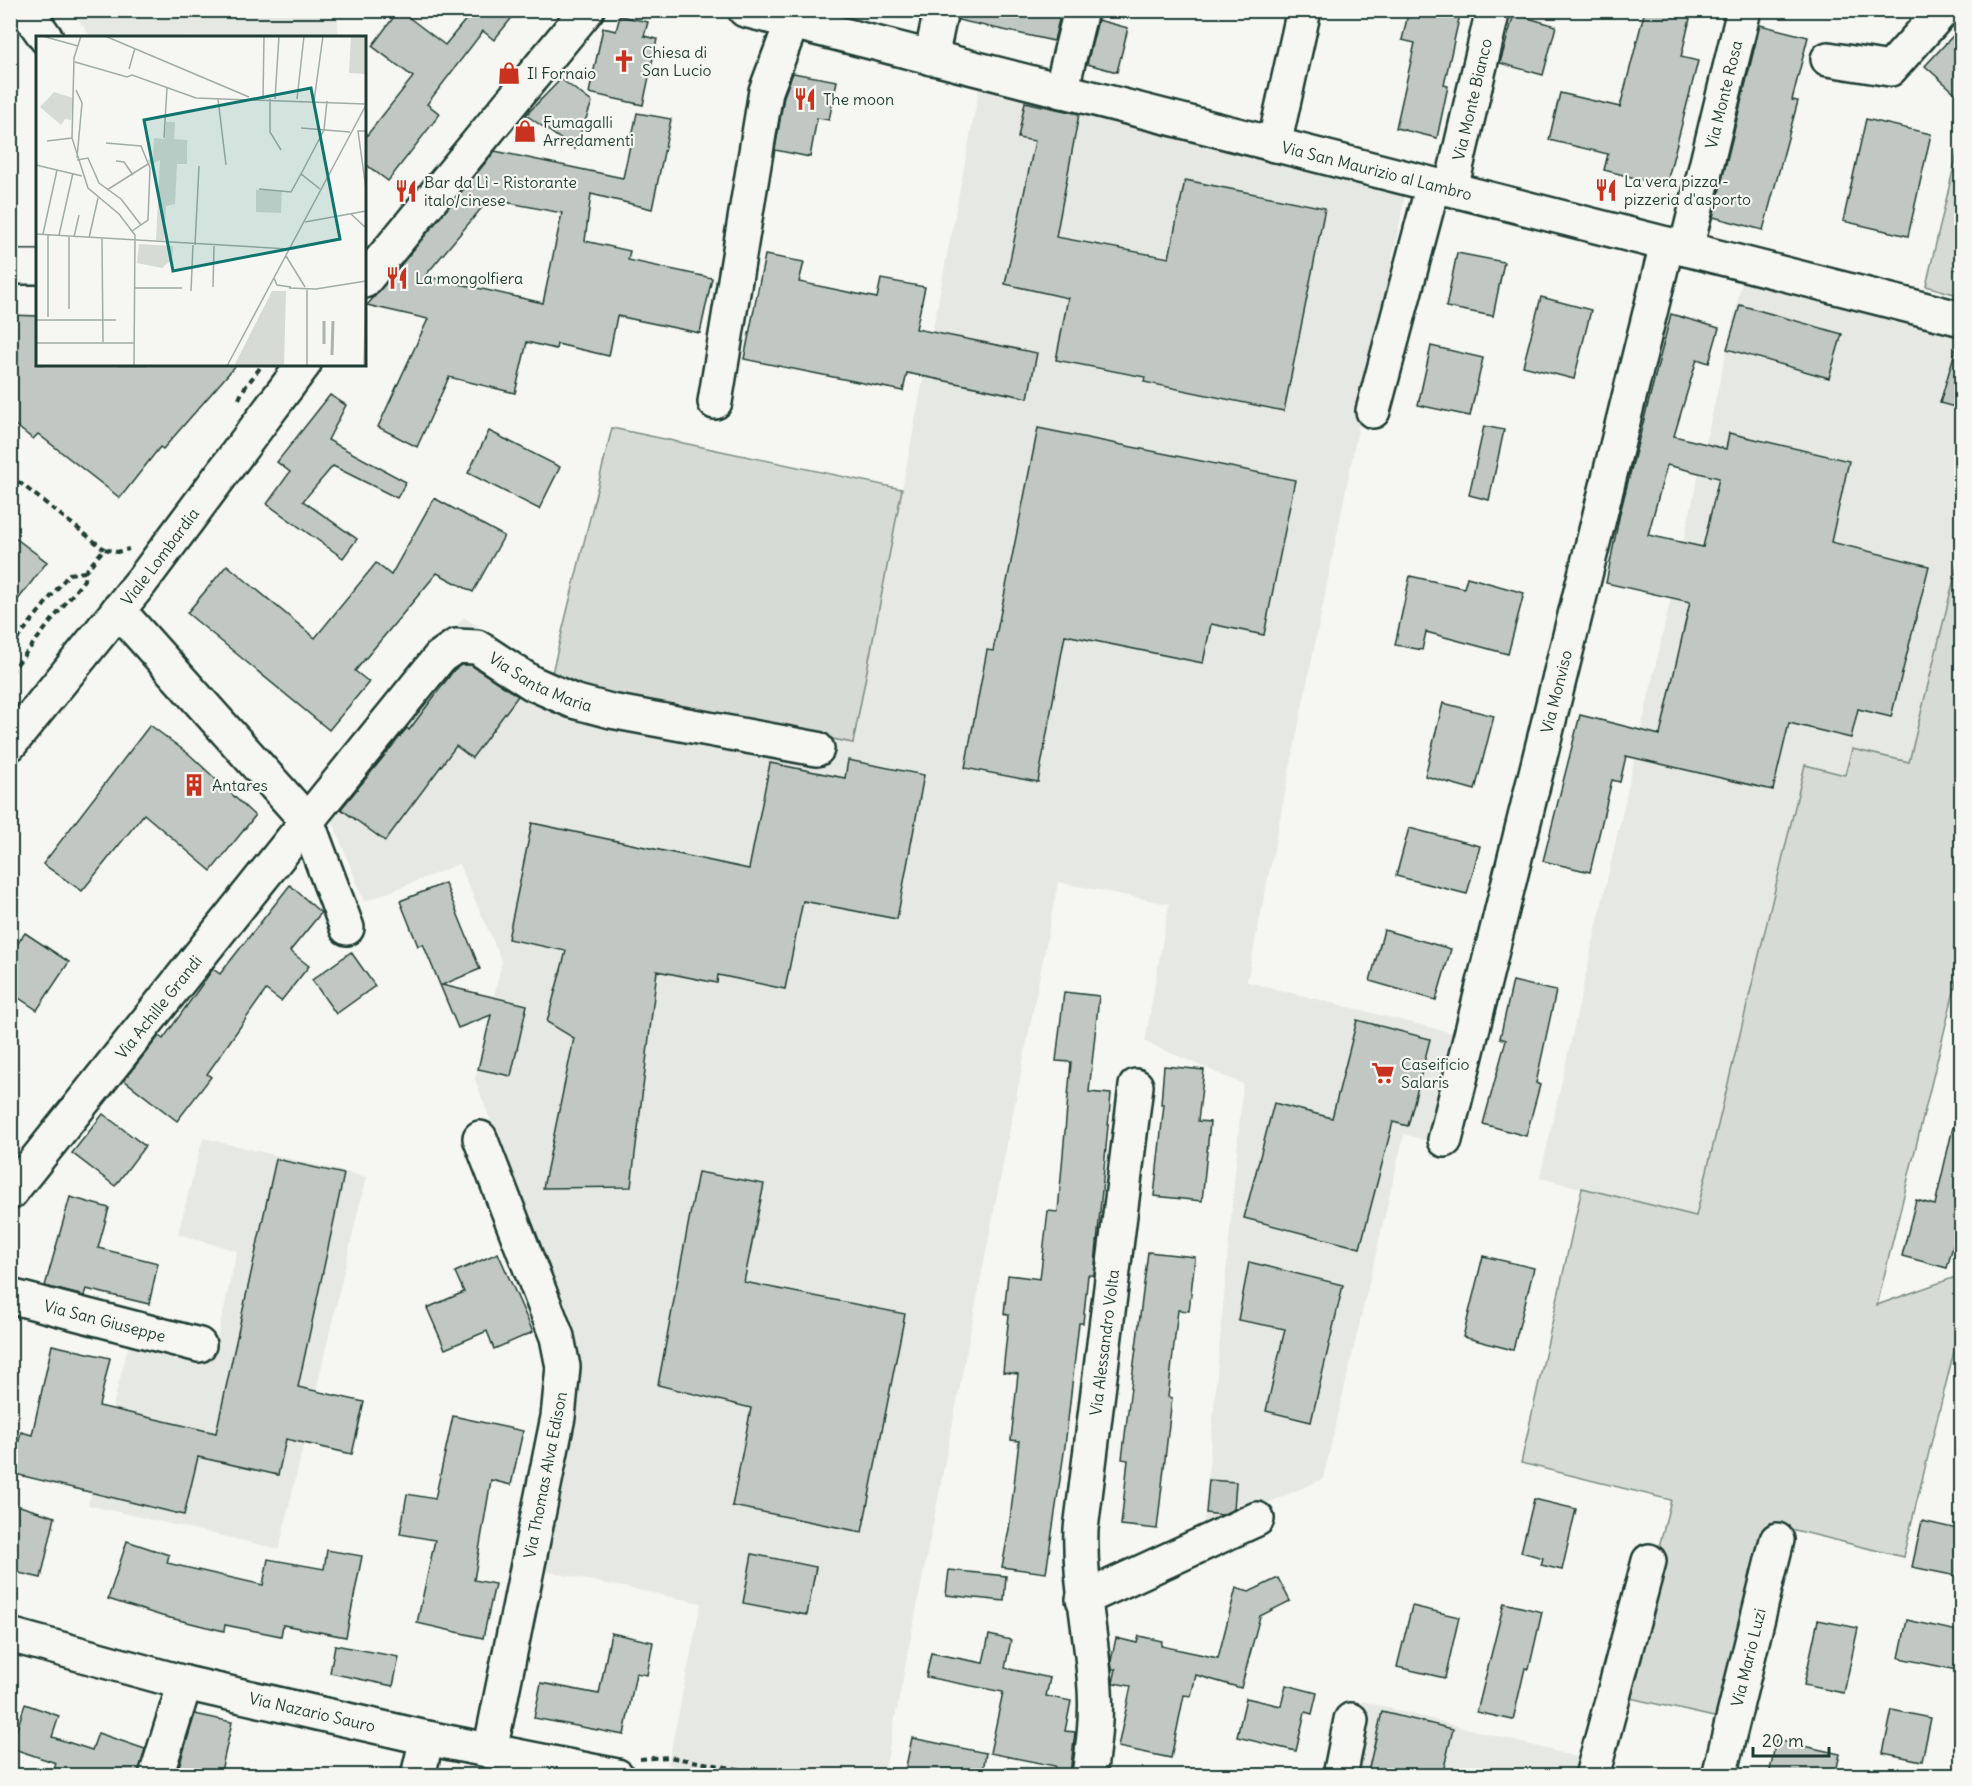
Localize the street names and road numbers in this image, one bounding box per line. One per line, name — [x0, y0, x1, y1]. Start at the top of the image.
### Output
street label: Via Monte Bianco — [1448, 36, 1496, 162]
street label: Via Monte Rosa — [1701, 38, 1746, 151]
street label: Via San Maurizio al Lambro — [1280, 137, 1474, 204]
street label: Viale Lombardia — [117, 504, 203, 609]
street label: Via Santa Maria — [485, 648, 594, 716]
street label: Via Monviso — [1536, 648, 1576, 735]
street label: Via Achille Grandi — [111, 951, 206, 1063]
street label: Via Alessandro Volta — [1085, 1268, 1123, 1417]
street label: Via San Giuseppe — [42, 1295, 168, 1346]
street label: Via Thomas Alva Edison — [519, 1390, 571, 1560]
street label: Via Mario Luzi — [1726, 1606, 1770, 1709]
street label: Via Nazario Sauro — [247, 1688, 377, 1736]

